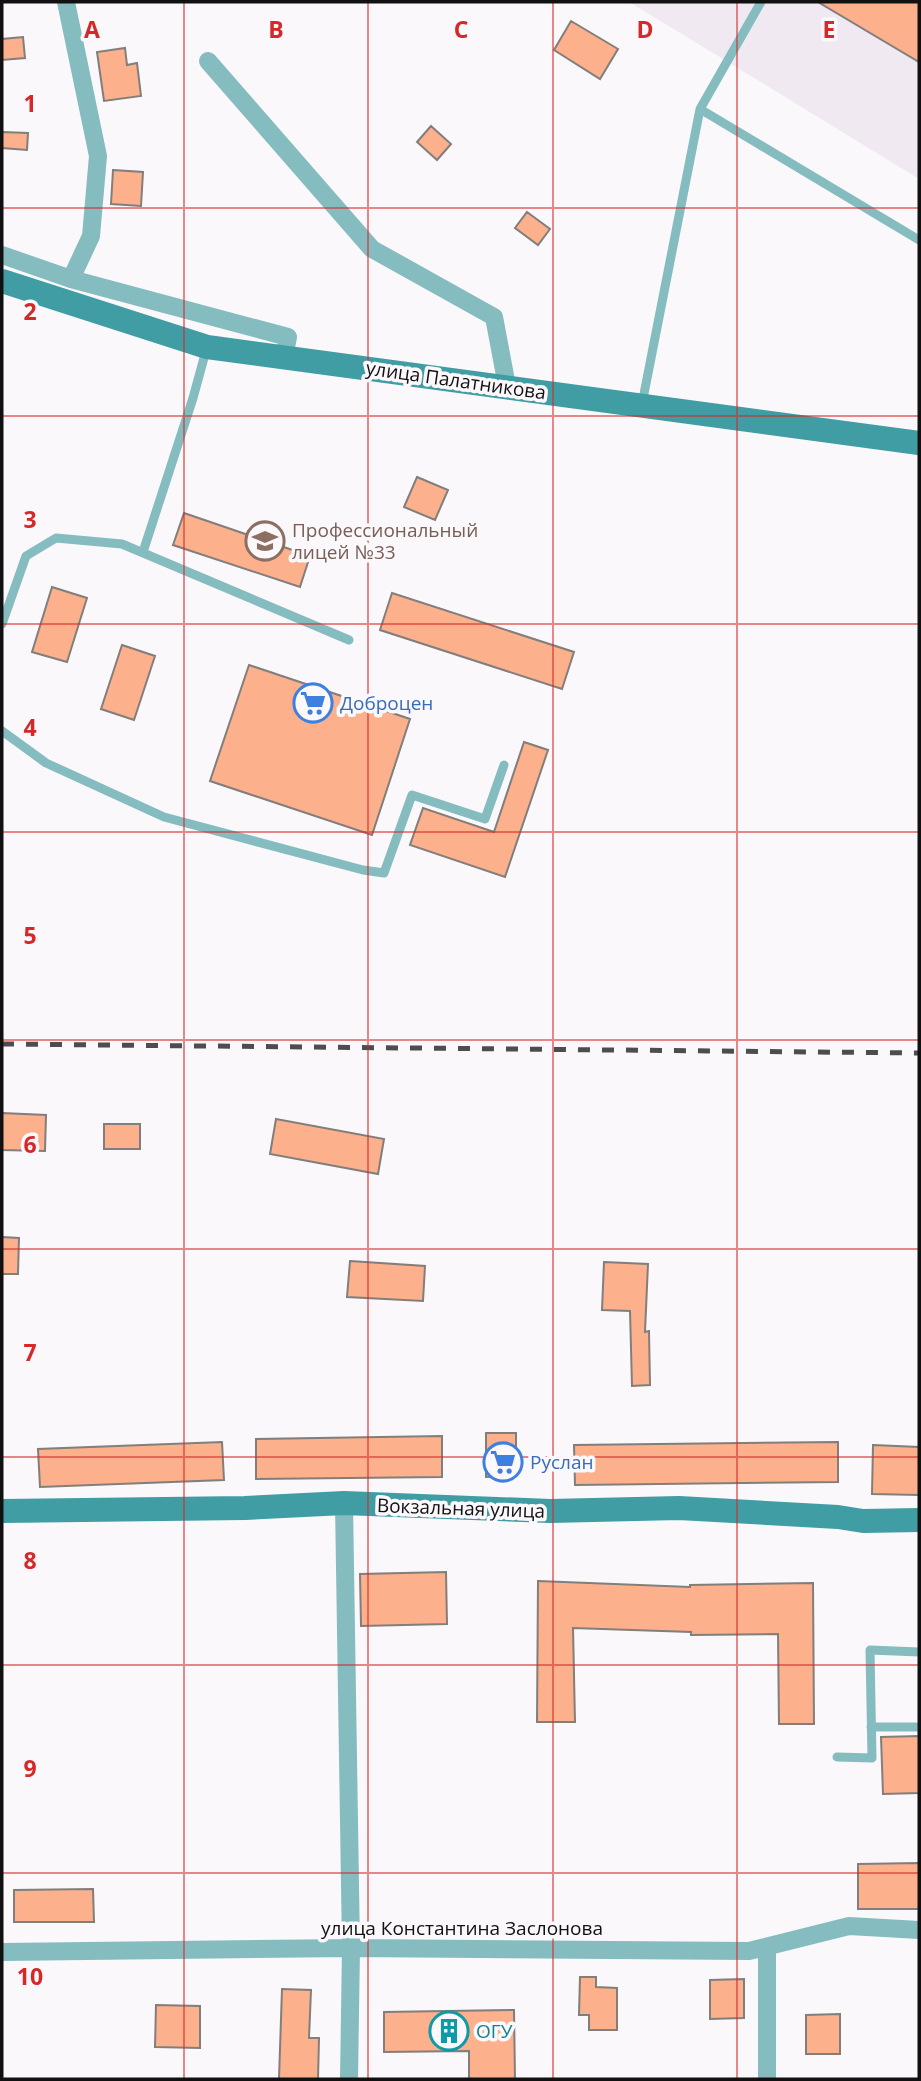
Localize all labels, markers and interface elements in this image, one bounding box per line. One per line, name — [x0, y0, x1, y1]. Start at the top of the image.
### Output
text: A — [84, 13, 100, 45]
text: B — [268, 13, 284, 45]
text: C — [454, 13, 468, 45]
text: D — [636, 13, 654, 45]
text: E — [823, 13, 835, 45]
text: 1 — [23, 87, 37, 119]
text: 2 — [23, 295, 37, 327]
street label: улица Палатникова — [364, 355, 548, 405]
text: 3 — [23, 503, 37, 535]
place label: Профессиональный лицей №33 — [292, 517, 478, 565]
school or university icon: Профессиональный лицей №33 — [244, 520, 286, 562]
supermarket icon: Доброцен — [292, 682, 334, 724]
place label: Доброцен — [340, 690, 433, 716]
text: 4 — [23, 711, 37, 743]
text: 5 — [23, 919, 37, 951]
text: 6 — [23, 1128, 37, 1160]
text: 7 — [23, 1336, 37, 1368]
supermarket icon: Руслан — [482, 1441, 524, 1483]
place label: Руслан — [530, 1449, 594, 1475]
street label: Вокзальная улица — [376, 1492, 546, 1524]
text: 8 — [23, 1544, 37, 1576]
text: 9 — [23, 1752, 37, 1784]
street label: улица Константина Заслонова — [321, 1915, 603, 1941]
text: 10 — [17, 1960, 43, 1992]
building icon: ОГУ — [428, 2010, 470, 2052]
place label: ОГУ — [476, 2018, 513, 2044]

